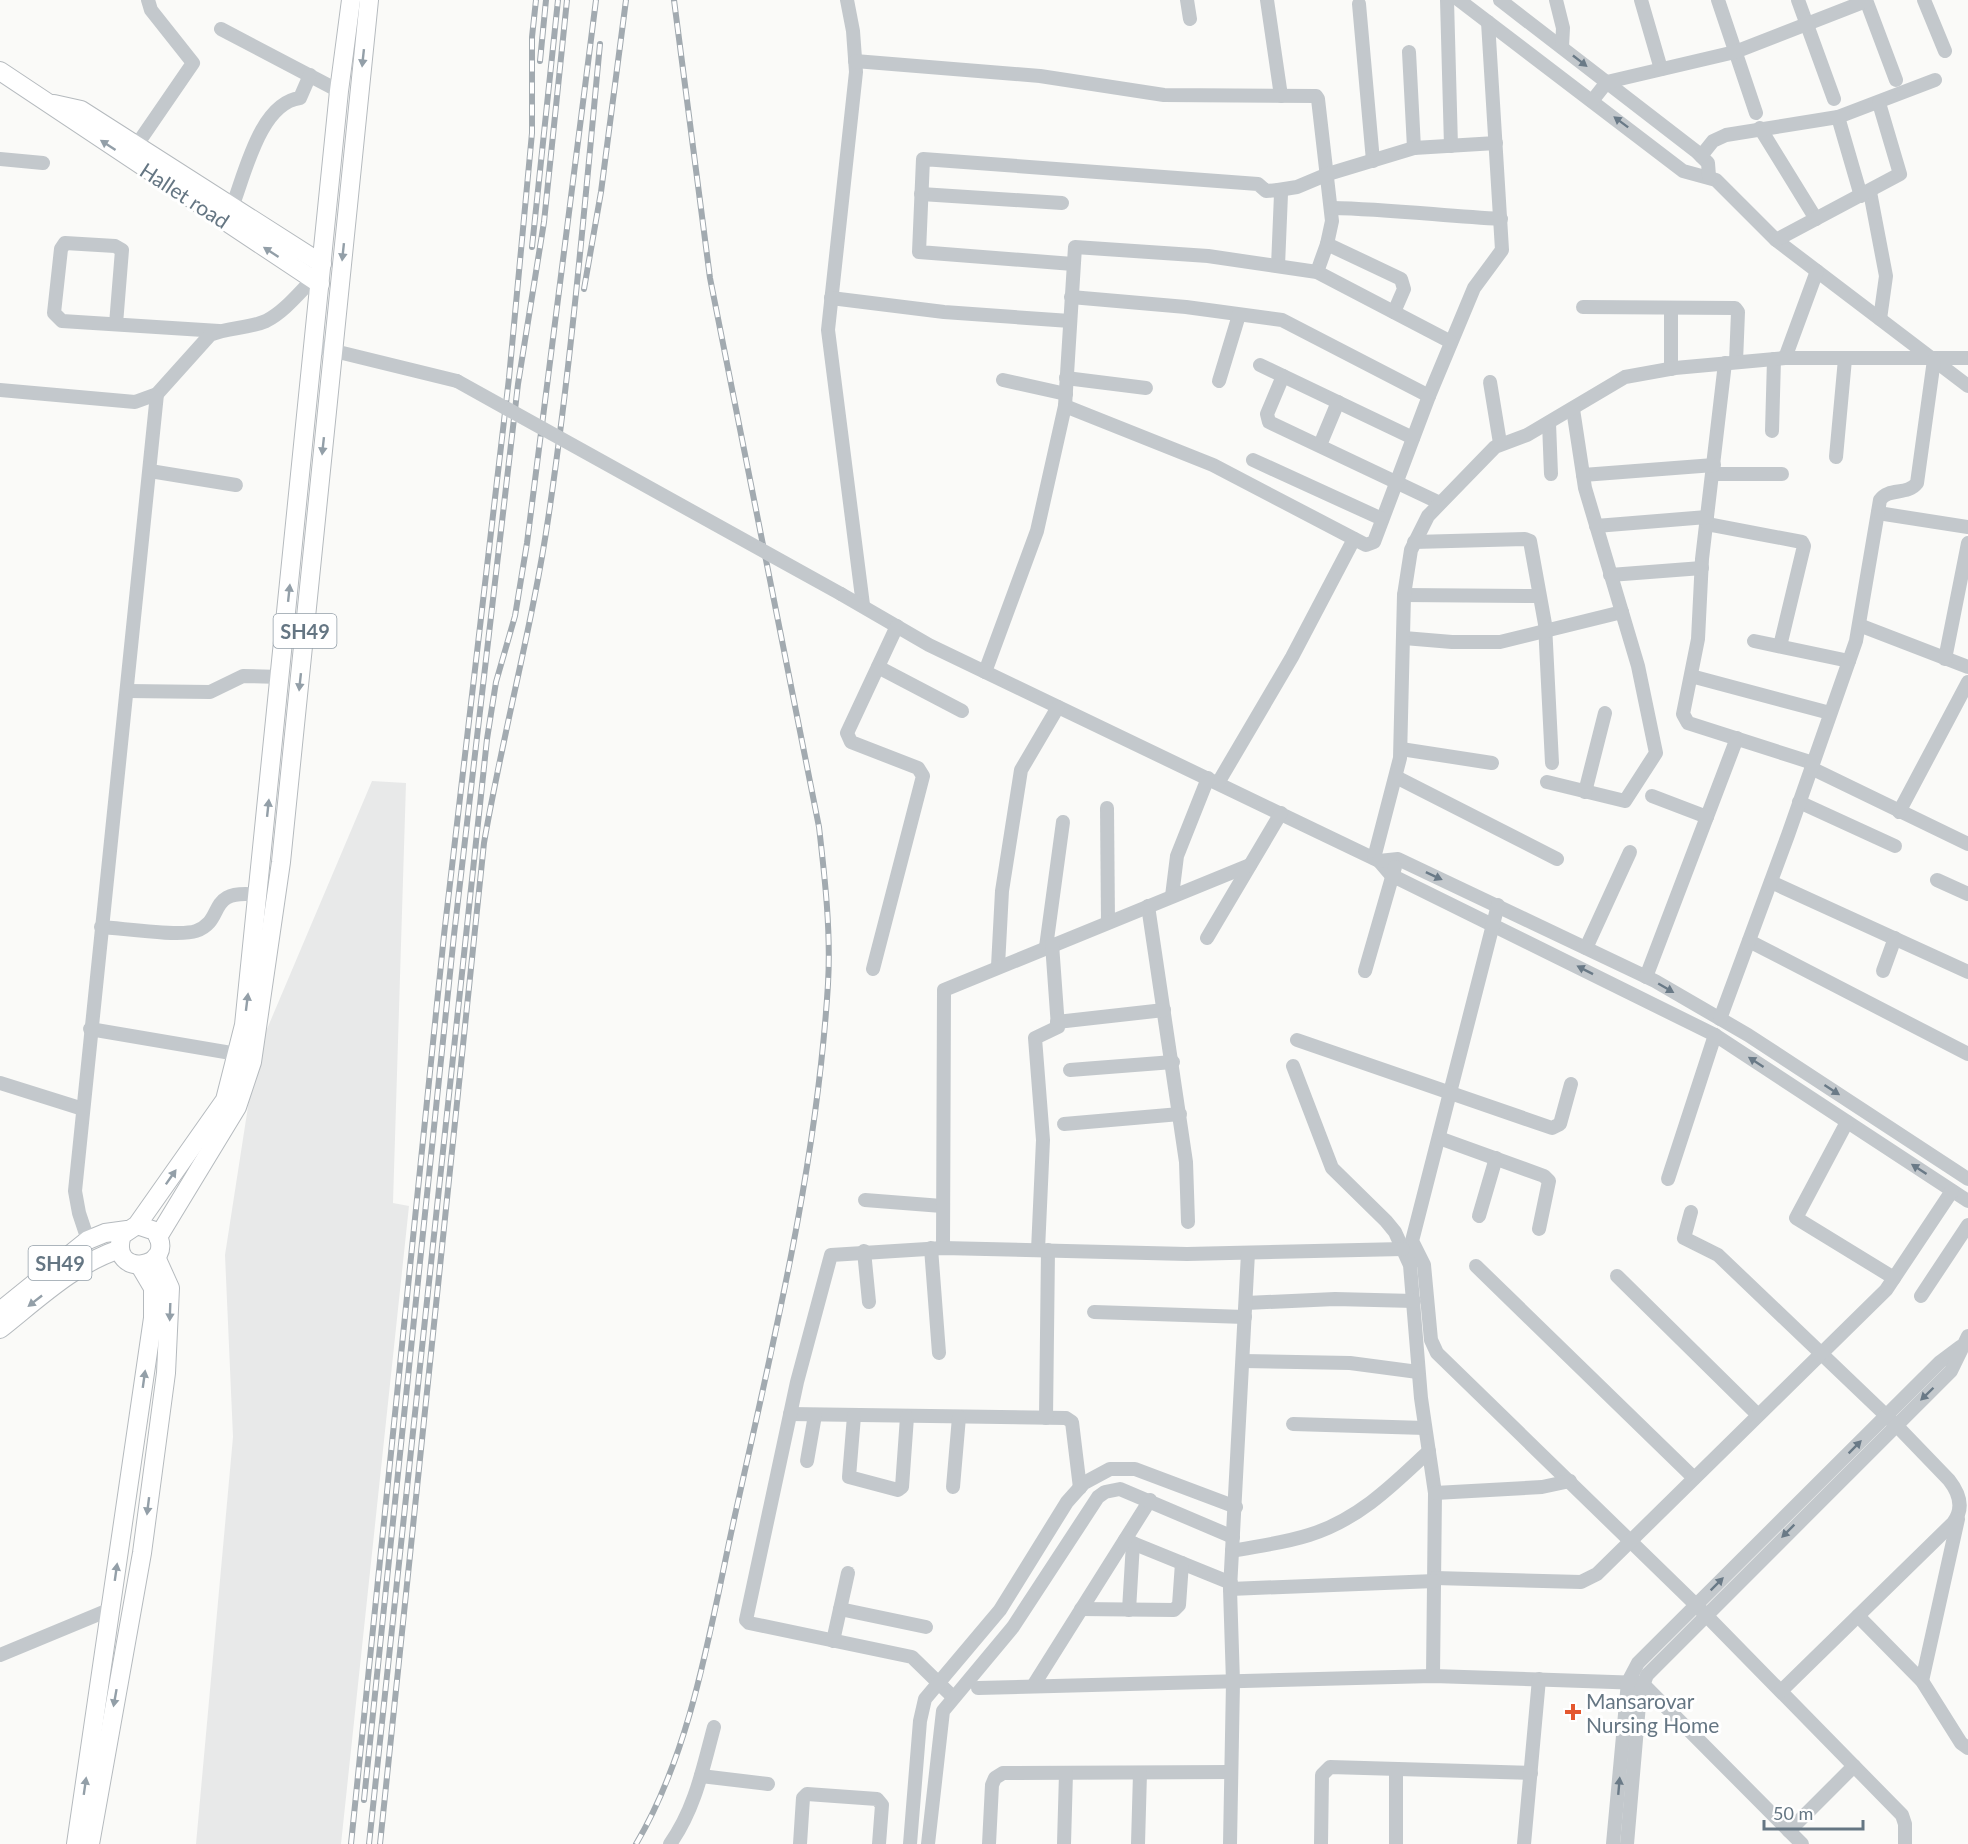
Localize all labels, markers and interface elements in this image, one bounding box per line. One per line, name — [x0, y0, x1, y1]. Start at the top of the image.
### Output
one-way arrow — [358, 49, 368, 68]
one-way arrow — [1572, 55, 1588, 68]
one-way arrow — [1613, 117, 1628, 129]
one-way arrow — [100, 140, 116, 151]
street label: Hallet road — [136, 157, 234, 233]
one-way arrow — [338, 243, 348, 262]
one-way arrow — [263, 247, 279, 258]
one-way arrow — [318, 437, 328, 456]
one-way arrow — [284, 583, 294, 602]
road number: SH49 — [274, 614, 336, 648]
one-way arrow — [295, 673, 304, 692]
one-way arrow — [263, 798, 273, 817]
one-way arrow — [1426, 871, 1443, 880]
one-way arrow — [1576, 965, 1593, 974]
one-way arrow — [1658, 983, 1675, 993]
one-way arrow — [242, 992, 252, 1011]
one-way arrow — [1749, 1056, 1765, 1068]
one-way arrow — [1824, 1084, 1840, 1096]
one-way arrow — [1911, 1164, 1927, 1175]
one-way arrow — [165, 1169, 176, 1185]
road number: SH49 — [28, 1246, 92, 1280]
one-way arrow — [28, 1295, 43, 1307]
one-way arrow — [165, 1303, 175, 1322]
one-way arrow — [140, 1370, 149, 1389]
one-way arrow — [1921, 1386, 1935, 1400]
one-way arrow — [1847, 1440, 1861, 1454]
one-way arrow — [143, 1497, 153, 1516]
one-way arrow — [1782, 1523, 1796, 1537]
one-way arrow — [112, 1563, 121, 1582]
one-way arrow — [1709, 1578, 1723, 1592]
place label: Mansarovar Nursing Home — [1586, 1688, 1719, 1737]
one-way arrow — [110, 1689, 119, 1708]
marker: Mansarovar Nursing Home — [1564, 1703, 1582, 1721]
one-way arrow — [1614, 1776, 1624, 1795]
one-way arrow — [80, 1777, 89, 1796]
scale bar — [1764, 1793, 1863, 1831]
text: 50 m — [1773, 1802, 1813, 1824]

